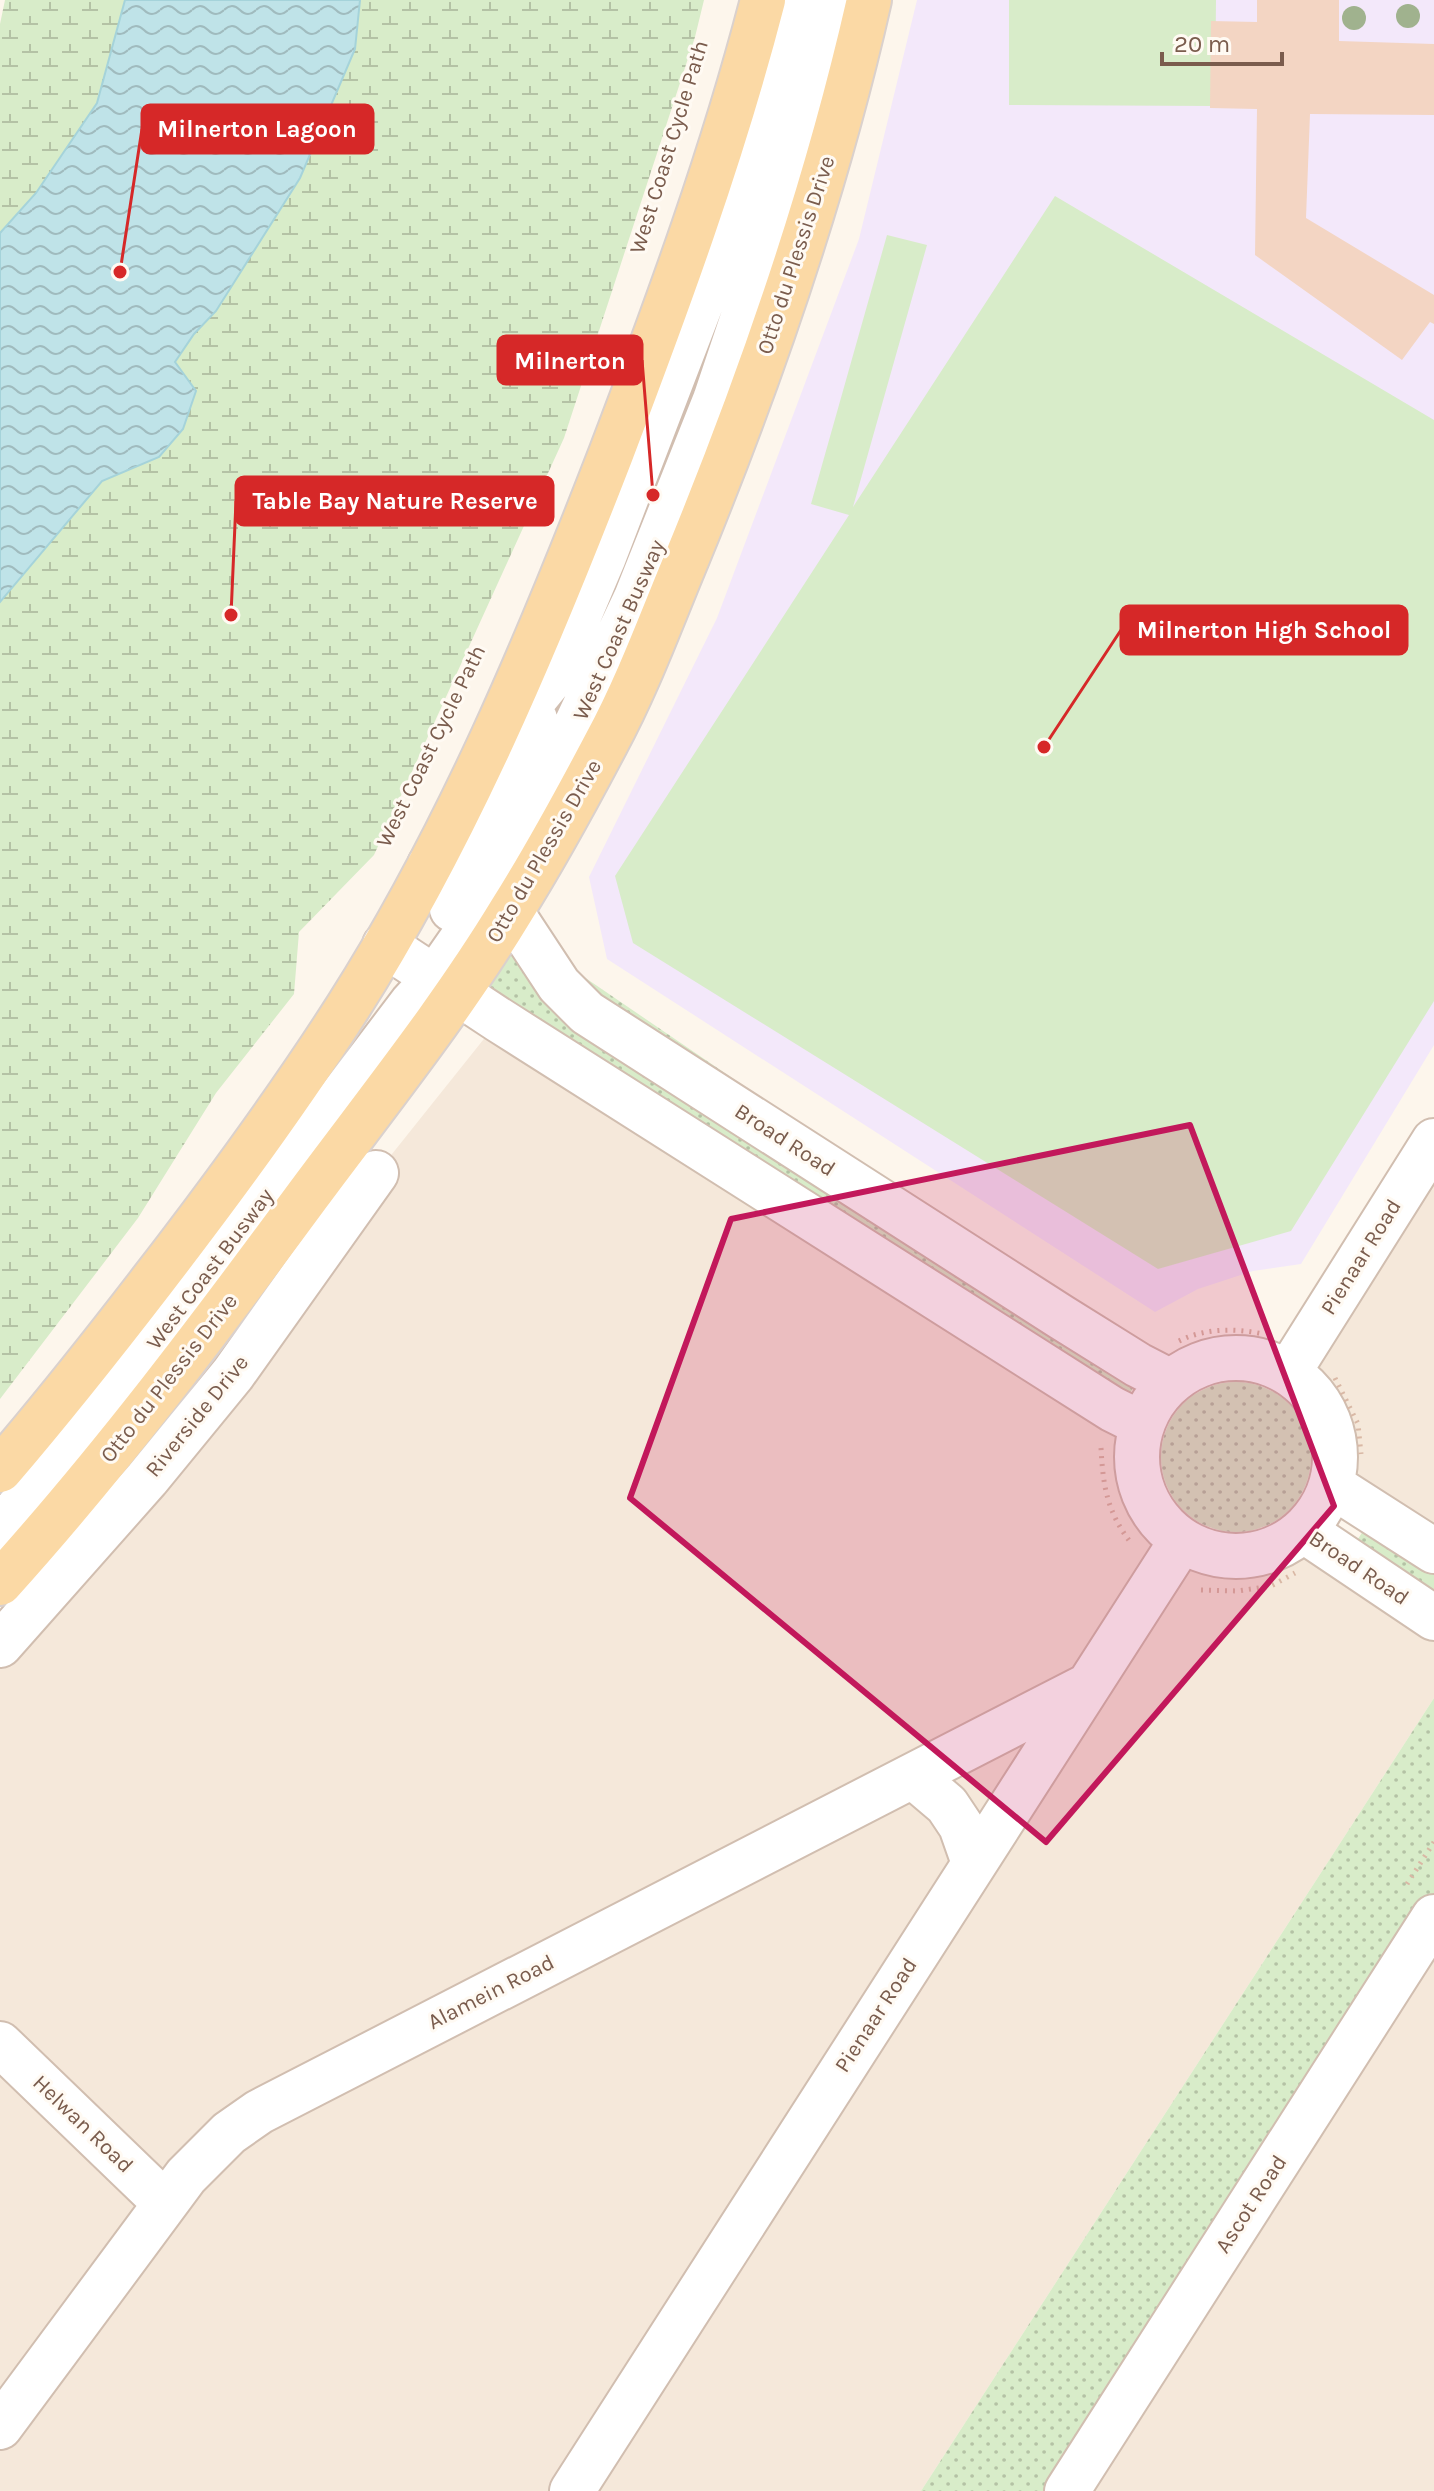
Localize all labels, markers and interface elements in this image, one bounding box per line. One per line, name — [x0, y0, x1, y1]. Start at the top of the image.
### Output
scale bar — [1162, 16, 1282, 66]
text: 20 m — [1174, 30, 1230, 58]
street label: West Coast Cycle Path — [624, 37, 714, 257]
callout: Milnerton Lagoon — [142, 105, 373, 153]
text: Milnerton Lagoon — [157, 115, 357, 143]
street label: Otto du Plessis Drive — [752, 153, 840, 357]
callout: Milnerton — [498, 336, 642, 384]
text: Milnerton — [514, 347, 626, 375]
callout: Table Bay Nature Reserve — [236, 477, 553, 525]
text: Table Bay Nature Reserve — [252, 487, 538, 515]
street label: West Coast Busway — [567, 536, 671, 724]
callout: Milnerton High School — [1121, 606, 1407, 654]
text: Milnerton High School — [1137, 616, 1391, 644]
street label: West Coast Cycle Path — [371, 641, 491, 851]
street label: Otto du Plessis Drive — [481, 755, 607, 947]
street label: Broad Road — [730, 1098, 840, 1182]
street label: West Coast Busway — [141, 1183, 279, 1355]
street label: Pienaar Road — [1315, 1194, 1407, 1320]
street label: Otto du Plessis Drive — [95, 1288, 243, 1468]
street label: Riverside Drive — [140, 1350, 254, 1482]
street label: Broad Road — [1304, 1525, 1414, 1611]
street label: Alamein Road — [423, 1949, 559, 2035]
street label: Pienaar Road — [829, 1953, 923, 2077]
street label: Helwan Road — [27, 2070, 139, 2178]
street label: Ascot Road — [1210, 2150, 1292, 2258]

